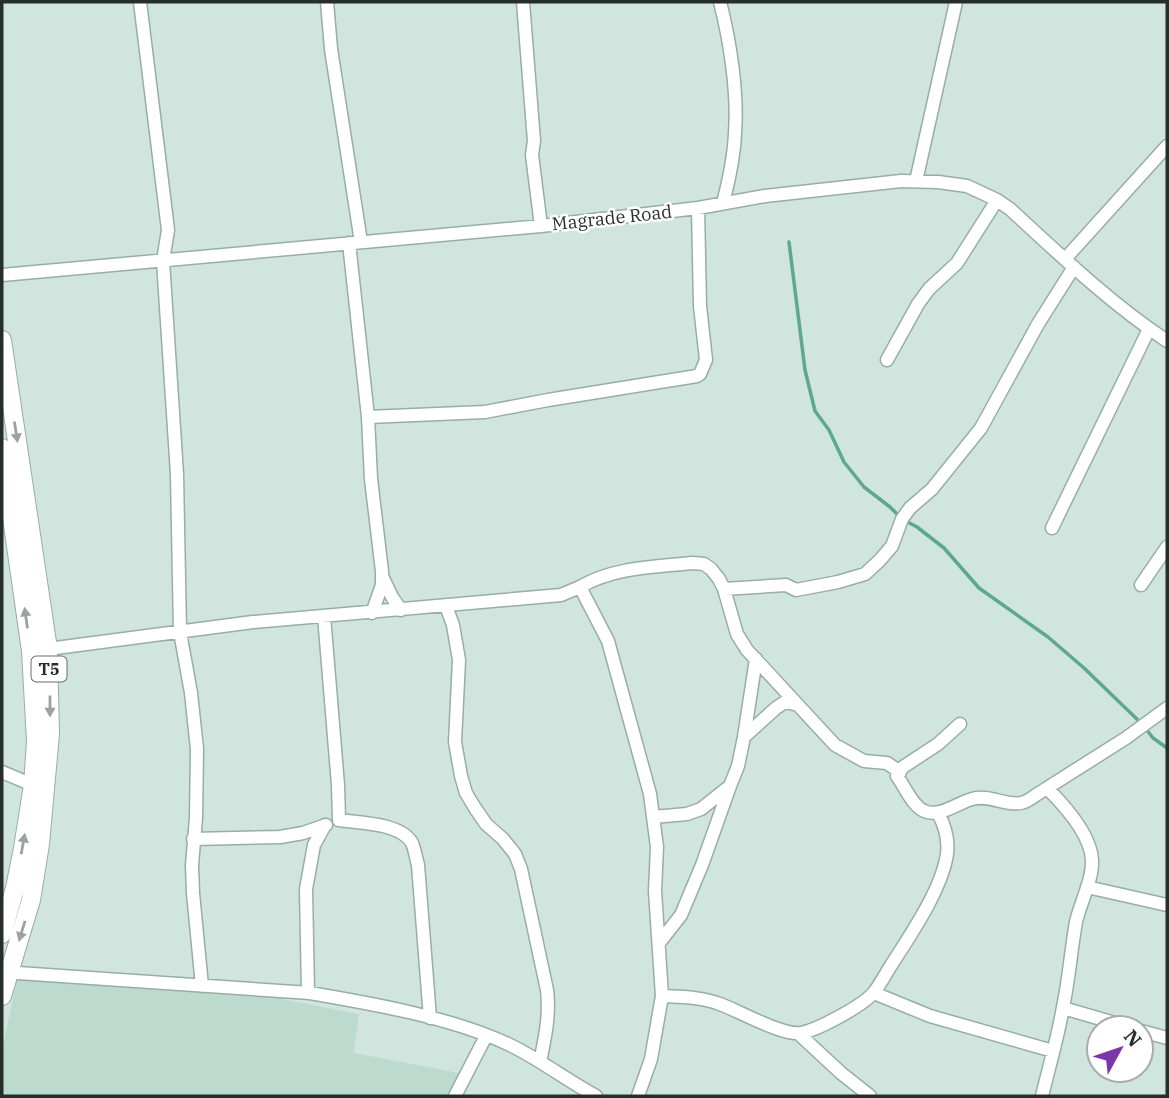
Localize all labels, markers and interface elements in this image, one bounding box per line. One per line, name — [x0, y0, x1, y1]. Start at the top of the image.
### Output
street label: Magrade Road — [551, 200, 673, 235]
one-way arrow — [11, 421, 22, 443]
one-way arrow — [21, 607, 32, 629]
road number: T5 — [32, 656, 66, 682]
one-way arrow — [44, 695, 56, 717]
one-way arrow — [18, 833, 29, 855]
one-way arrow — [16, 921, 26, 942]
north arrow — [1085, 1014, 1155, 1084]
text: N — [1119, 1025, 1147, 1052]

